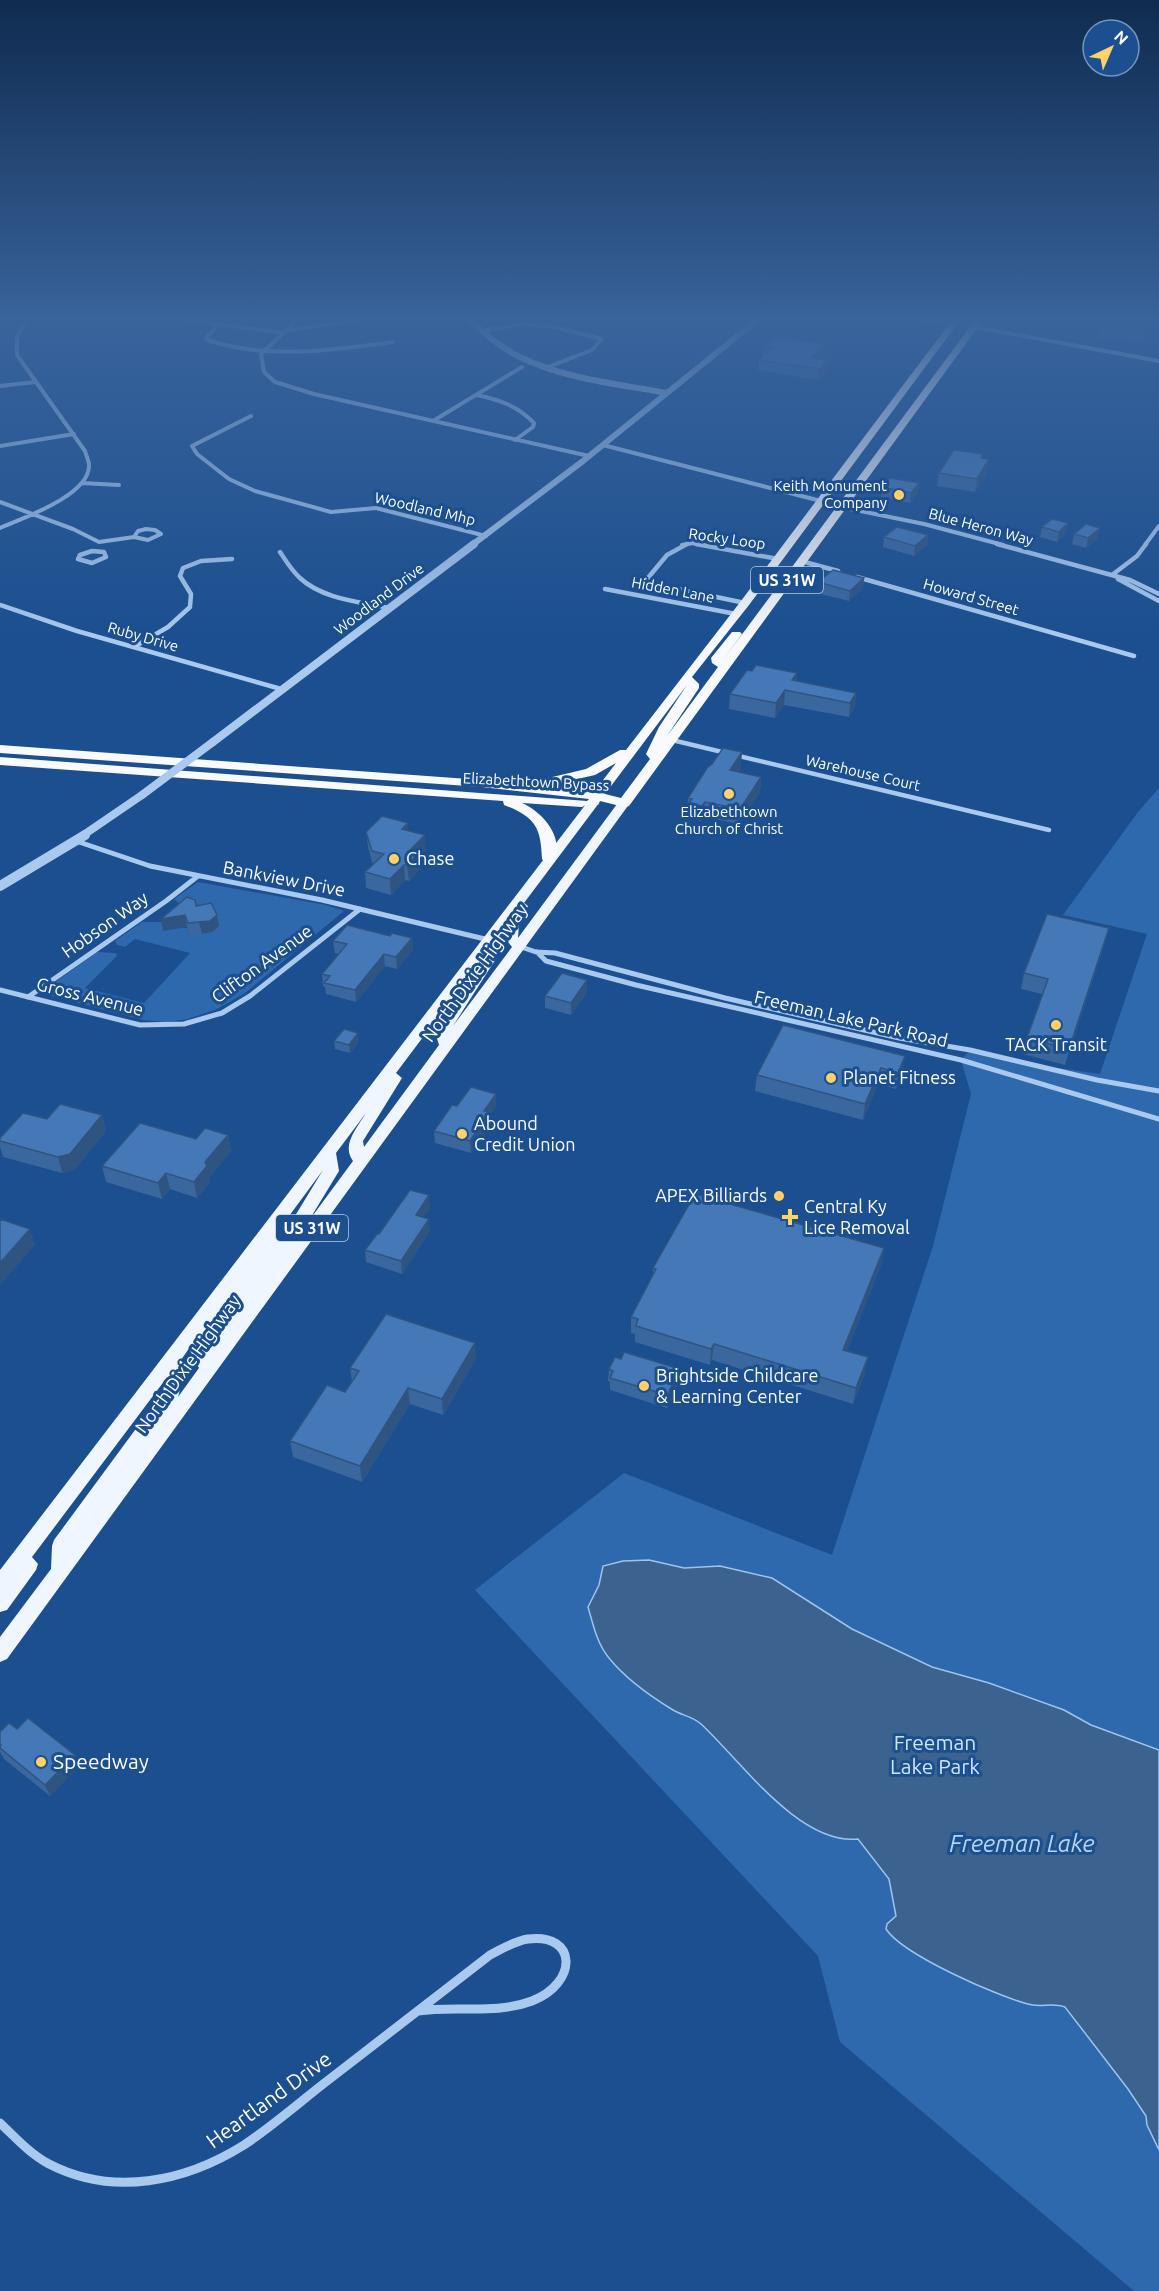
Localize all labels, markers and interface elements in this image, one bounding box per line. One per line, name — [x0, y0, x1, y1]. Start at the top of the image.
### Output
north arrow — [1081, 18, 1141, 78]
text: N — [1111, 27, 1132, 48]
place label: Keith Monument Company — [774, 477, 887, 511]
marker: Keith Monument Company — [892, 488, 906, 502]
street label: Woodland Mhp — [373, 489, 477, 528]
street label: Blue Heron Way — [927, 504, 1035, 549]
street label: Rocky Loop — [688, 525, 767, 552]
street label: Woodland Drive — [331, 559, 427, 638]
road number: US 31W — [751, 567, 823, 593]
street label: Hidden Lane — [630, 573, 716, 606]
street label: Howard Street — [922, 575, 1021, 618]
street label: Ruby Drive — [106, 618, 180, 655]
street label: Warehouse Court — [804, 751, 922, 794]
street label: Elizabethtown Bypass — [462, 769, 610, 794]
marker: Elizabethtown Church of Christ — [722, 787, 736, 801]
place label: Elizabethtown Church of Christ — [675, 803, 783, 837]
place label: Chase — [406, 848, 454, 868]
marker: Chase — [387, 852, 401, 866]
street label: Bankview Drive — [222, 856, 347, 900]
street label: Hobson Way — [58, 887, 152, 961]
street label: North Dixie Highway — [417, 899, 531, 1045]
street label: Clifton Avenue — [207, 920, 316, 1006]
street label: Gross Avenue — [35, 973, 146, 1019]
street label: Freeman Lake Park Road — [753, 986, 950, 1050]
marker: TACK Transit — [1049, 1018, 1063, 1032]
place label: TACK Transit — [1005, 1034, 1107, 1054]
place label: Planet Fitness — [843, 1067, 956, 1087]
marker: Planet Fitness — [824, 1071, 838, 1085]
place label: Abound Credit Union — [474, 1113, 576, 1154]
marker: Abound Credit Union — [455, 1127, 469, 1141]
place label: APEX Billiards — [655, 1185, 767, 1205]
marker: APEX Billiards — [772, 1189, 786, 1203]
place label: Central Ky Lice Removal — [804, 1196, 910, 1237]
marker: Central Ky Lice Removal — [781, 1208, 799, 1226]
road number: US 31W — [276, 1215, 348, 1241]
street label: North Dixie Highway — [130, 1290, 244, 1436]
place label: Brightside Childcare & Learning Center — [656, 1365, 818, 1406]
marker: Brightside Childcare & Learning Center — [637, 1379, 651, 1393]
park label: Freeman Lake Park — [890, 1730, 980, 1778]
place label: Speedway — [53, 1749, 149, 1773]
marker: Speedway — [34, 1755, 48, 1769]
water label: Freeman Lake — [949, 1830, 1095, 1857]
street label: Heartland Drive — [201, 2046, 335, 2152]

